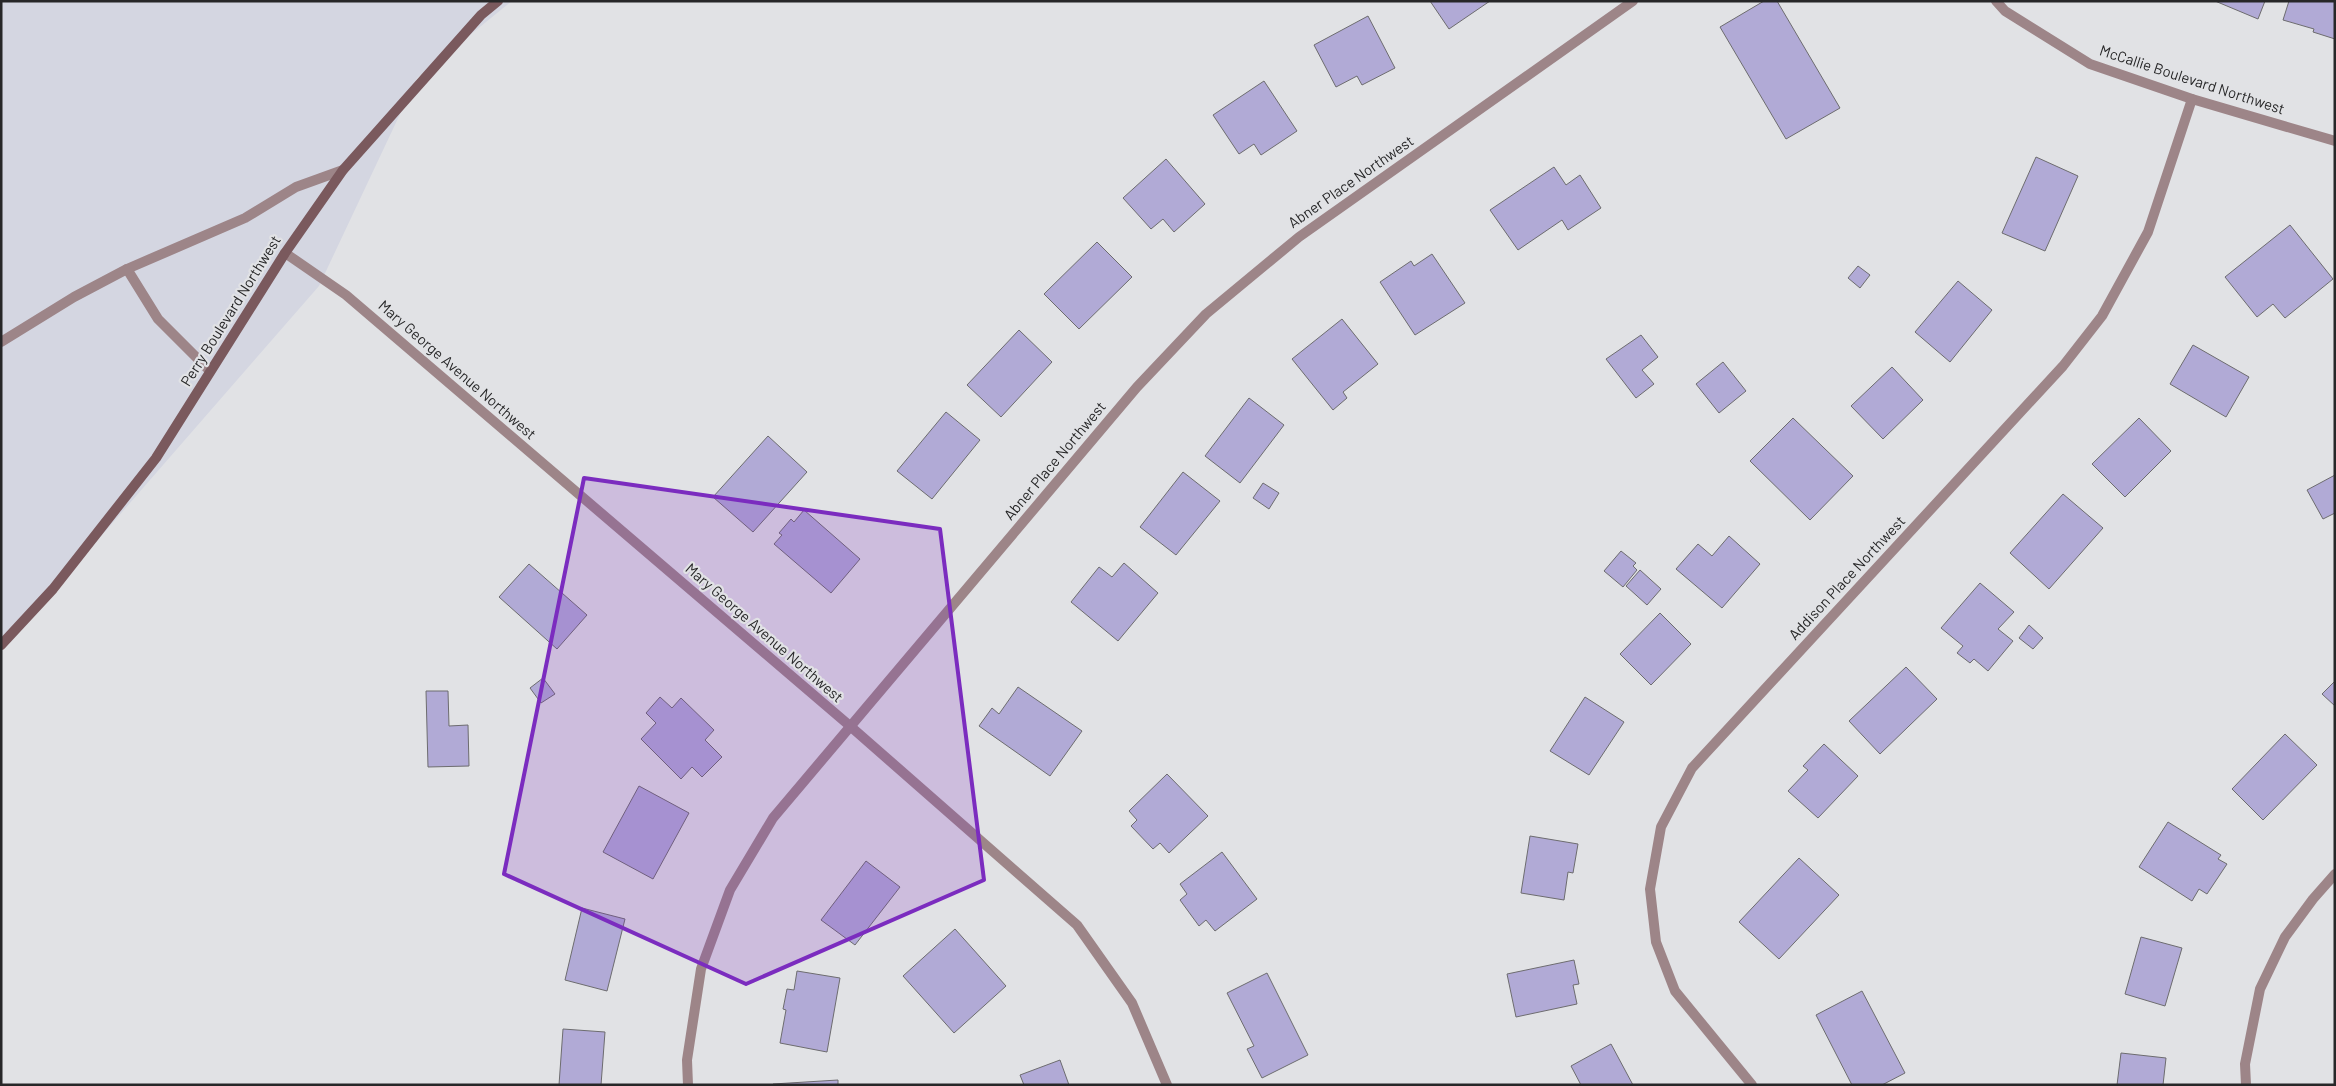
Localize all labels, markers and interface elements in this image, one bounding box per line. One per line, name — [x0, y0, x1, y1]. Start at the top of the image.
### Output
street label: McCallie Boulevard Northwest — [2098, 41, 2287, 118]
street label: Abner Place Northwest — [1284, 131, 1417, 231]
street label: Perry Boulevard Northwest — [176, 232, 284, 389]
street label: Mary George Avenue Northwest — [375, 296, 540, 443]
street label: Abner Place Northwest — [999, 398, 1109, 523]
street label: Addison Place Northwest — [1784, 512, 1908, 643]
street label: Mary George Avenue Northwest — [682, 559, 847, 706]

